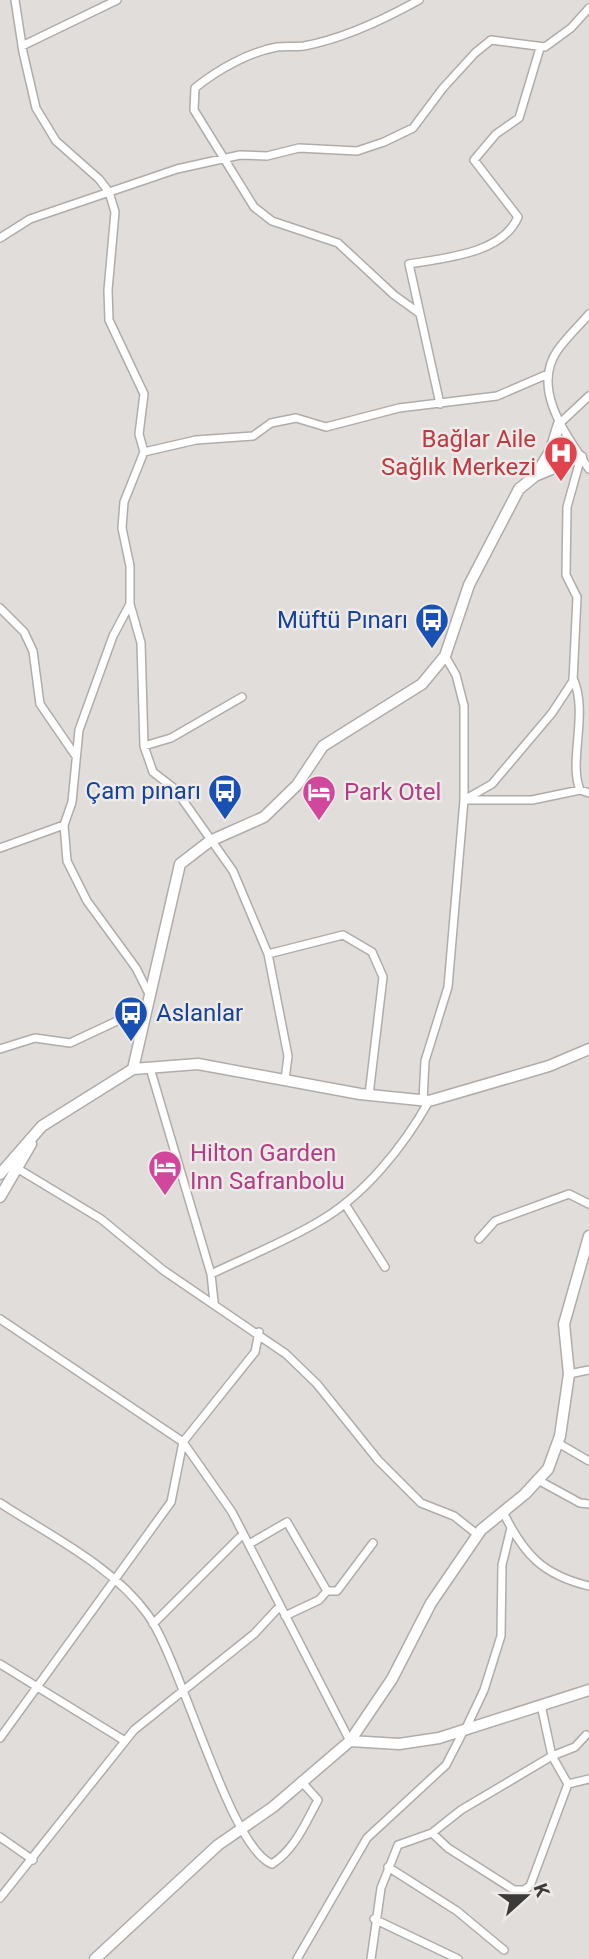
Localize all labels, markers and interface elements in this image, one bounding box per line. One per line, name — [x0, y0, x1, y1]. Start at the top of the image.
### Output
place label: Bağlar Aile Sağlık Merkezi — [381, 425, 536, 481]
hospital icon: Bağlar Aile Sağlık Merkezi — [542, 434, 580, 483]
bus stop icon: Müftü Pınarı — [413, 601, 451, 650]
place label: Müftü Pınarı — [277, 606, 408, 634]
bus stop icon: Çam pınarı — [206, 772, 244, 821]
hotel icon: Park Otel — [300, 773, 338, 822]
place label: Çam pınarı — [86, 777, 201, 805]
place label: Park Otel — [344, 778, 441, 806]
bus stop icon: Aslanlar — [112, 994, 150, 1043]
place label: Aslanlar — [156, 999, 243, 1027]
place label: Hilton Garden Inn Safranbolu — [190, 1139, 345, 1195]
hotel icon: Hilton Garden Inn Safranbolu — [146, 1148, 184, 1197]
north arrow — [491, 1861, 561, 1931]
text: K — [529, 1880, 555, 1901]

